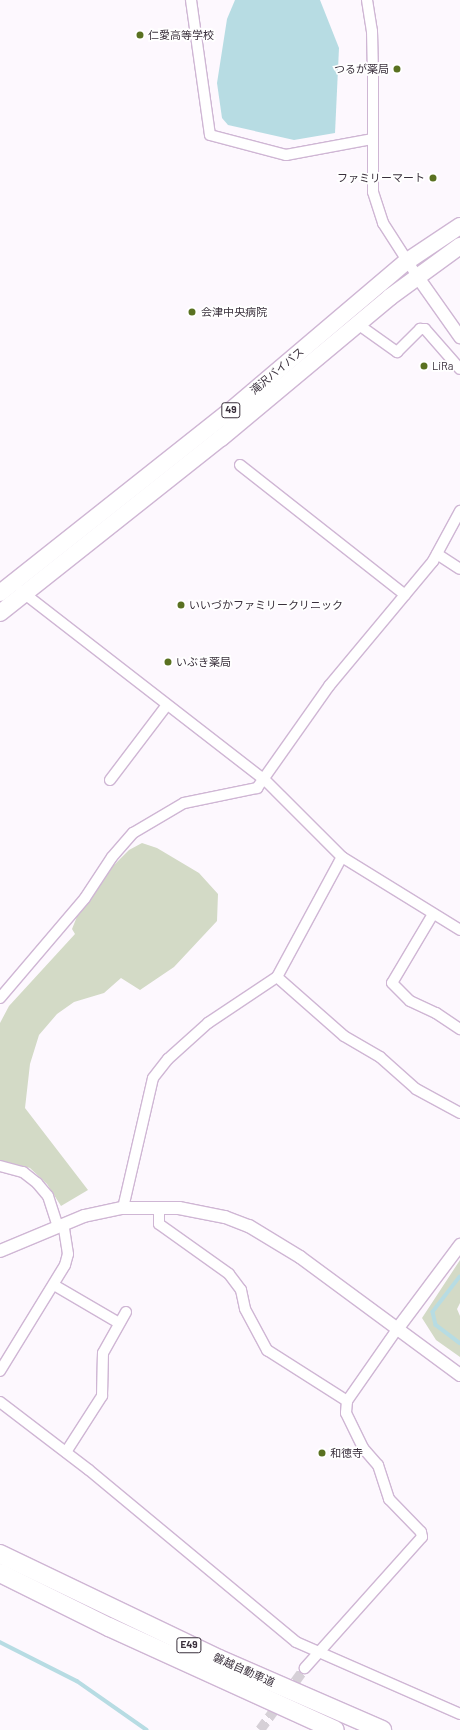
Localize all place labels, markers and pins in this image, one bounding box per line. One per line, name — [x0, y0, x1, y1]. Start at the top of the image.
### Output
place label: 仁愛高等学校 — [148, 28, 214, 42]
marker: 仁愛高等学校 — [135, 30, 145, 40]
place label: つるが薬局 — [334, 62, 389, 76]
marker: つるが薬局 — [392, 64, 402, 74]
place label: ファミリーマート — [337, 171, 425, 185]
marker: ファミリーマート — [428, 173, 438, 183]
place label: 会津中央病院 — [201, 305, 267, 319]
marker: 会津中央病院 — [186, 306, 198, 318]
place label: LiRa — [432, 359, 453, 373]
marker: LiRa — [419, 361, 429, 371]
place label: いいづかファミリークリニック — [189, 598, 343, 612]
marker: いいづかファミリークリニック — [176, 600, 186, 610]
place label: いぶき薬局 — [176, 655, 231, 669]
marker: いぶき薬局 — [163, 657, 173, 667]
place label: 和徳寺 — [330, 1446, 363, 1460]
marker: 和徳寺 — [317, 1448, 327, 1458]

